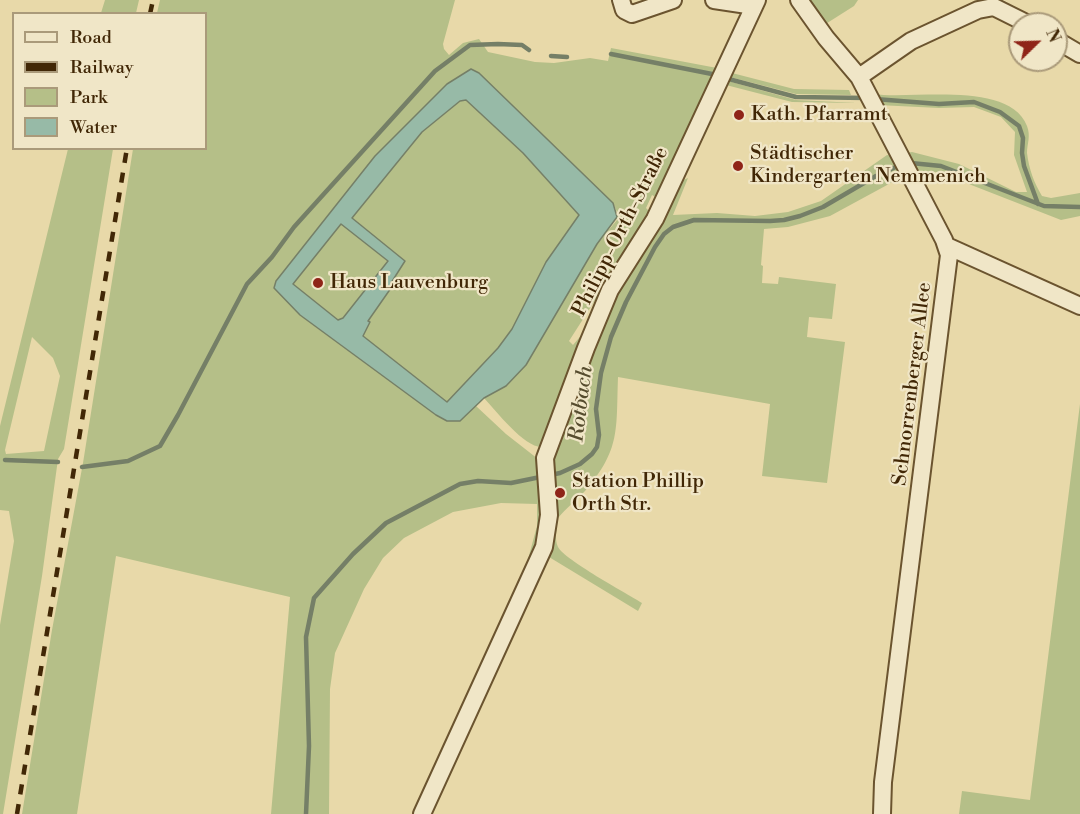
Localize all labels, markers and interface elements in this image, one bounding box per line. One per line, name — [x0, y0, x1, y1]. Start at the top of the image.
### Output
legend — [12, 12, 207, 150]
north arrow — [1008, 12, 1068, 72]
text: Road — [70, 26, 112, 49]
text: N — [1041, 26, 1064, 45]
text: Railway — [70, 56, 133, 79]
text: Park — [70, 86, 107, 109]
place label: Kath. Pfarramt — [751, 103, 888, 127]
marker: Kath. Pfarramt — [732, 108, 746, 122]
text: Water — [70, 116, 117, 139]
place label: Städtischer Kindergarten Nemmenich — [750, 142, 986, 189]
street label: Philipp-Orth-Straße — [568, 143, 674, 321]
marker: Städtischer Kindergarten Nemmenich — [731, 159, 745, 173]
place label: Haus Lauvenburg — [330, 271, 488, 295]
marker: Haus Lauvenburg — [311, 276, 325, 290]
street label: Schnorrenberger Allee — [889, 281, 937, 487]
water label: Rotbach — [565, 365, 599, 443]
place label: Station Phillip Orth Str. — [572, 470, 704, 517]
marker: Station Phillip Orth Str. — [553, 486, 567, 500]

